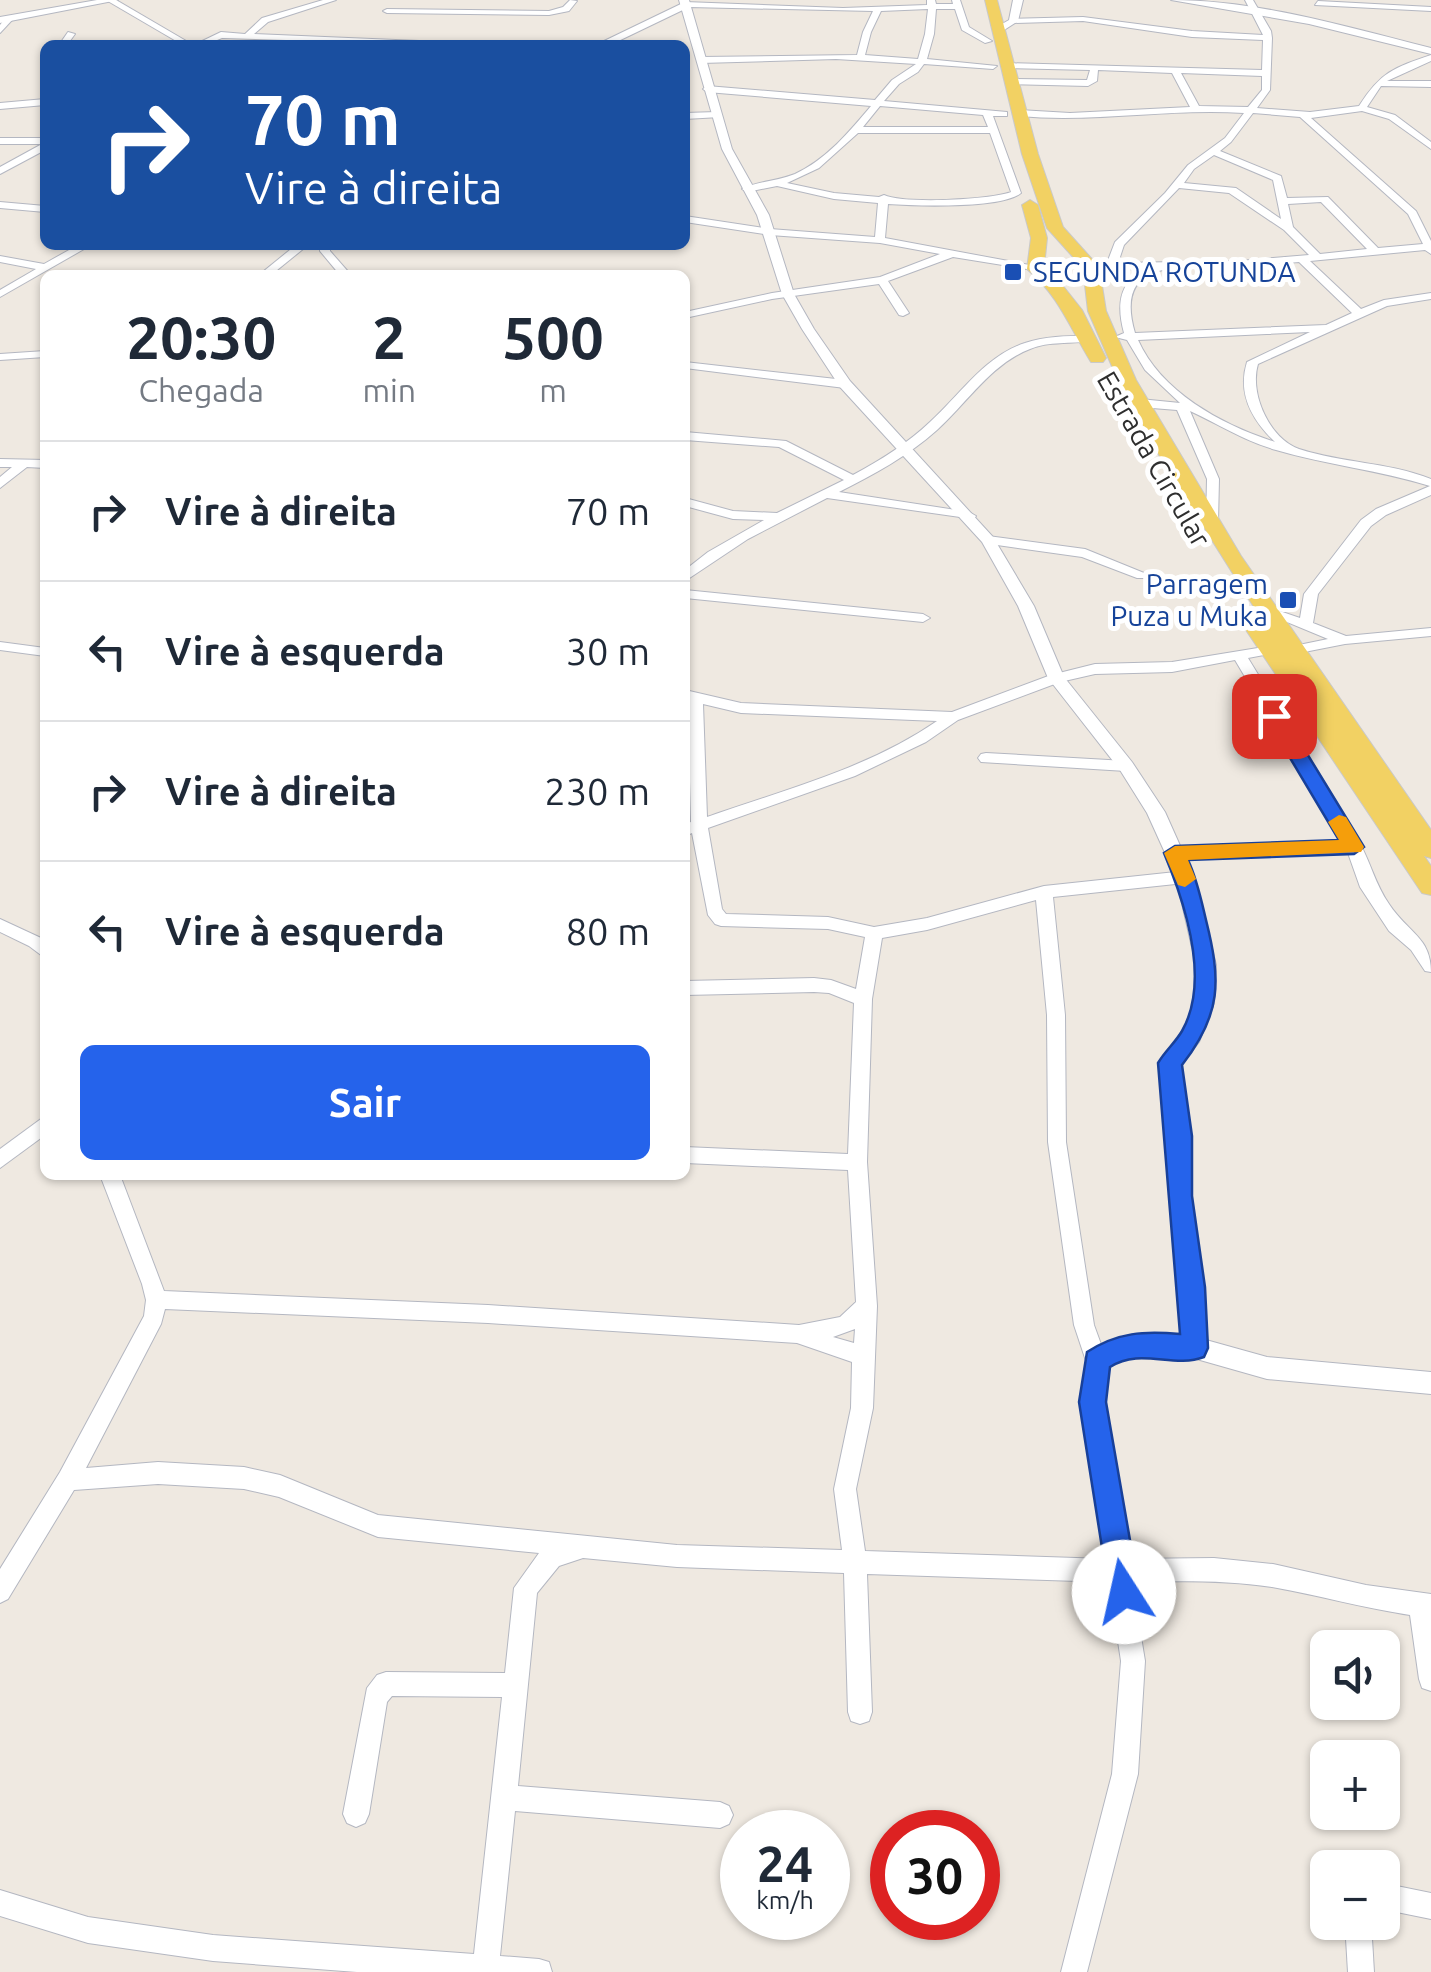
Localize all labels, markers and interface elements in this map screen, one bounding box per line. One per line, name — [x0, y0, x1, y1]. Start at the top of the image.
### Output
icon: right — [80, 80, 210, 210]
text: 70 m — [245, 80, 401, 158]
text: Vire à direita — [245, 162, 502, 213]
place label: SEGUNDA ROTUNDA — [1033, 256, 1296, 287]
marker: SEGUNDA ROTUNDA — [1002, 261, 1024, 283]
text: 20:30 — [126, 303, 276, 370]
text: 2 — [372, 303, 406, 370]
text: 500 — [502, 303, 604, 370]
street label: Estrada Circular — [1092, 366, 1217, 552]
text: Chegada — [138, 372, 264, 408]
text: min — [362, 372, 416, 408]
text: m — [539, 372, 567, 408]
icon: right — [80, 484, 135, 539]
text: Vire à direita — [165, 490, 397, 532]
text: 70 m — [566, 490, 650, 532]
place label: Parragem Puza u Muka — [1110, 568, 1268, 631]
marker: Parragem Puza u Muka — [1277, 589, 1299, 611]
icon: left — [80, 624, 135, 679]
text: Vire à esquerda — [165, 630, 445, 672]
text: 30 m — [566, 630, 650, 672]
pin — [1232, 674, 1317, 759]
icon: arrive — [1247, 689, 1302, 744]
icon: right — [80, 764, 135, 819]
text: Vire à direita — [165, 770, 397, 812]
text: 230 m — [544, 770, 650, 812]
icon: left — [80, 904, 135, 959]
text: Vire à esquerda — [165, 910, 445, 952]
text: 80 m — [566, 910, 650, 952]
button: Sair — [80, 1045, 650, 1160]
position arrow — [1072, 1540, 1176, 1644]
map controls — [1310, 1630, 1400, 1940]
button: sound — [1310, 1630, 1400, 1720]
button: + — [1310, 1740, 1400, 1830]
speed limit sign: 30 — [870, 1810, 1000, 1940]
text: 24 — [757, 1835, 813, 1891]
button: − — [1310, 1850, 1400, 1940]
text: km/h — [756, 1886, 814, 1914]

